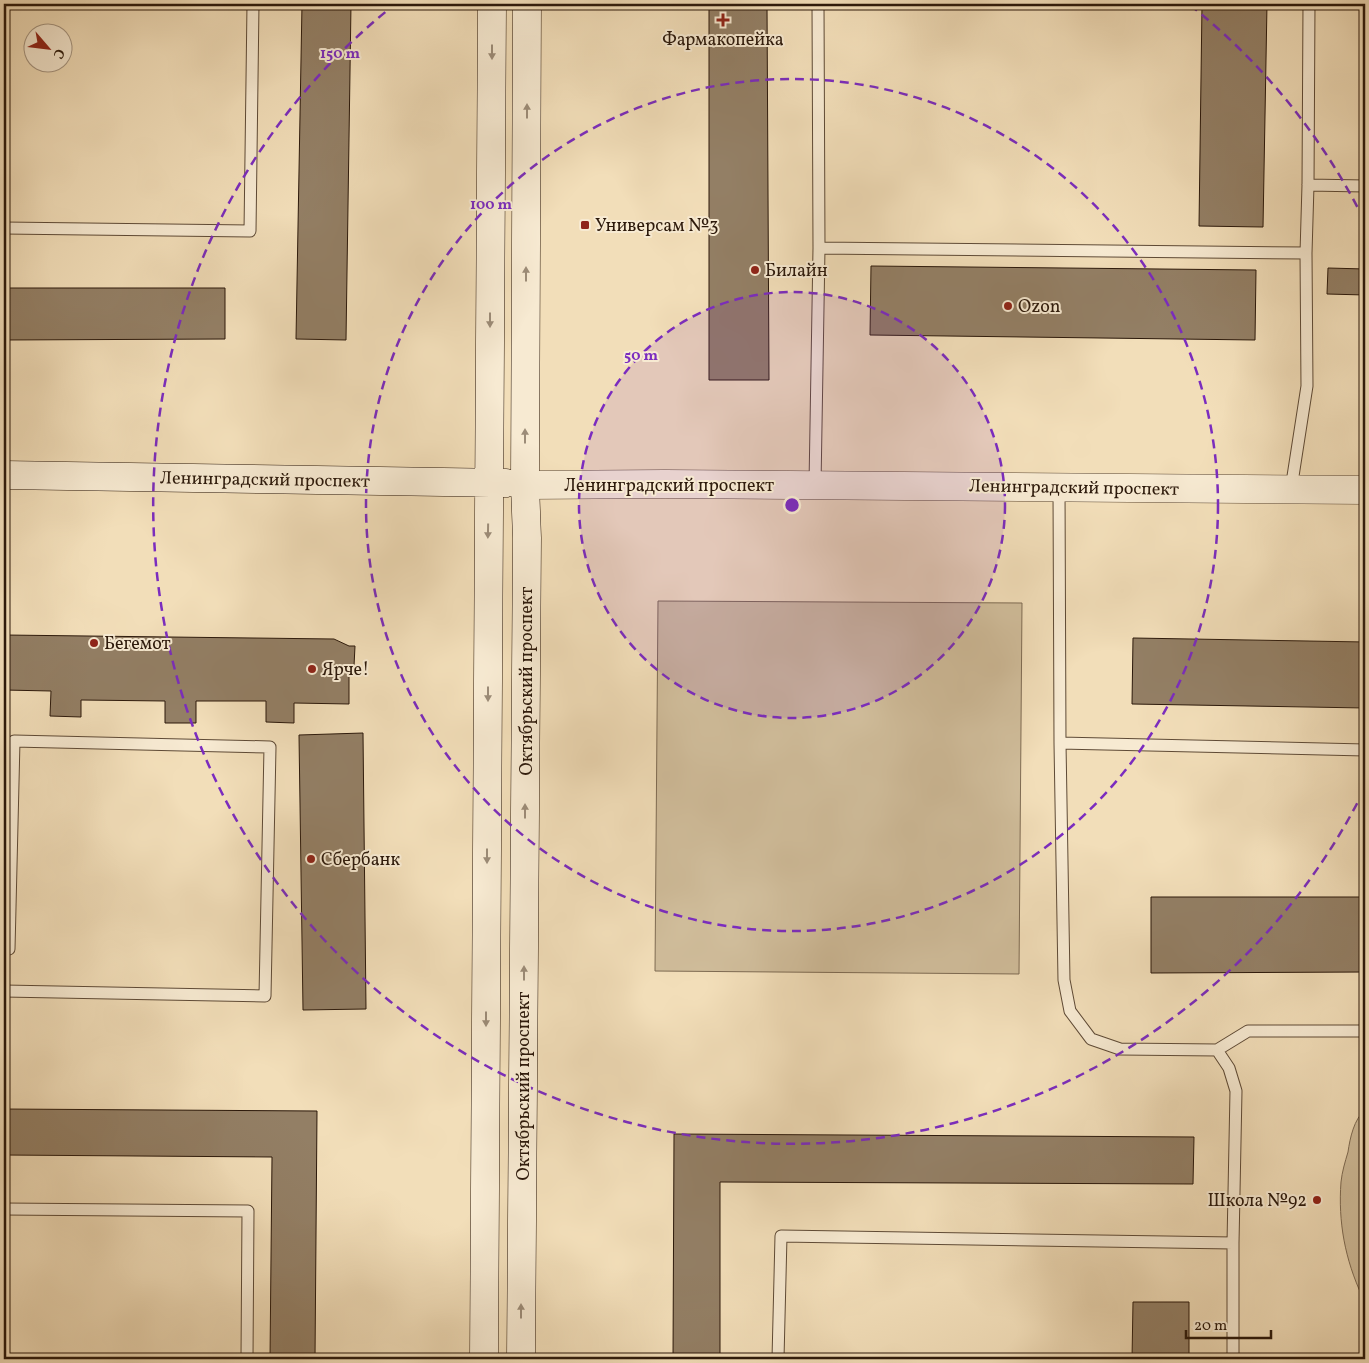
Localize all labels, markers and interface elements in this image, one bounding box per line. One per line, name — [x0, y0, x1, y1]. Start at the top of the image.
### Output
marker: Фармакопейка — [717, 14, 729, 26]
north arrow — [22, 22, 72, 72]
place label: Фармакопейка — [662, 28, 784, 53]
text: 150 m — [320, 44, 360, 65]
text: С — [48, 45, 69, 62]
one-way arrow — [488, 45, 496, 61]
one-way arrow — [523, 103, 531, 119]
text: 100 m — [470, 195, 513, 216]
place label: Универсам №3 — [595, 214, 719, 239]
marker: Универсам №3 — [579, 219, 591, 231]
place label: Билайн — [765, 259, 828, 284]
marker: Билайн — [749, 264, 761, 276]
one-way arrow — [522, 265, 530, 281]
place label: Ozon — [1018, 295, 1061, 320]
marker: Ozon — [1002, 300, 1014, 312]
one-way arrow — [486, 312, 494, 328]
text: 50 m — [624, 346, 658, 367]
one-way arrow — [521, 428, 529, 444]
street label: Ленинградский проспект — [160, 466, 370, 495]
street label: Ленинградский проспект — [564, 474, 774, 499]
street label: Ленинградский проспект — [969, 474, 1179, 503]
centre of rings — [783, 496, 801, 514]
one-way arrow — [484, 523, 492, 539]
street label: Октябрьский проспект — [515, 587, 540, 775]
place label: Бегемот — [104, 632, 171, 657]
marker: Бегемот — [88, 637, 100, 649]
place label: Ярче! — [322, 658, 370, 683]
marker: Ярче! — [306, 663, 318, 675]
one-way arrow — [483, 686, 491, 702]
one-way arrow — [521, 802, 529, 818]
place label: Сбербанк — [321, 848, 401, 873]
one-way arrow — [483, 848, 491, 864]
marker: Сбербанк — [305, 853, 317, 865]
one-way arrow — [520, 965, 528, 981]
street label: Октябрьский проспект — [512, 992, 537, 1180]
one-way arrow — [482, 1011, 490, 1027]
place label: Школа №92 — [1208, 1189, 1307, 1214]
marker: Школа №92 — [1311, 1194, 1323, 1206]
one-way arrow — [517, 1302, 525, 1318]
scale bar — [1186, 1308, 1272, 1340]
text: 20 m — [1194, 1316, 1227, 1337]

